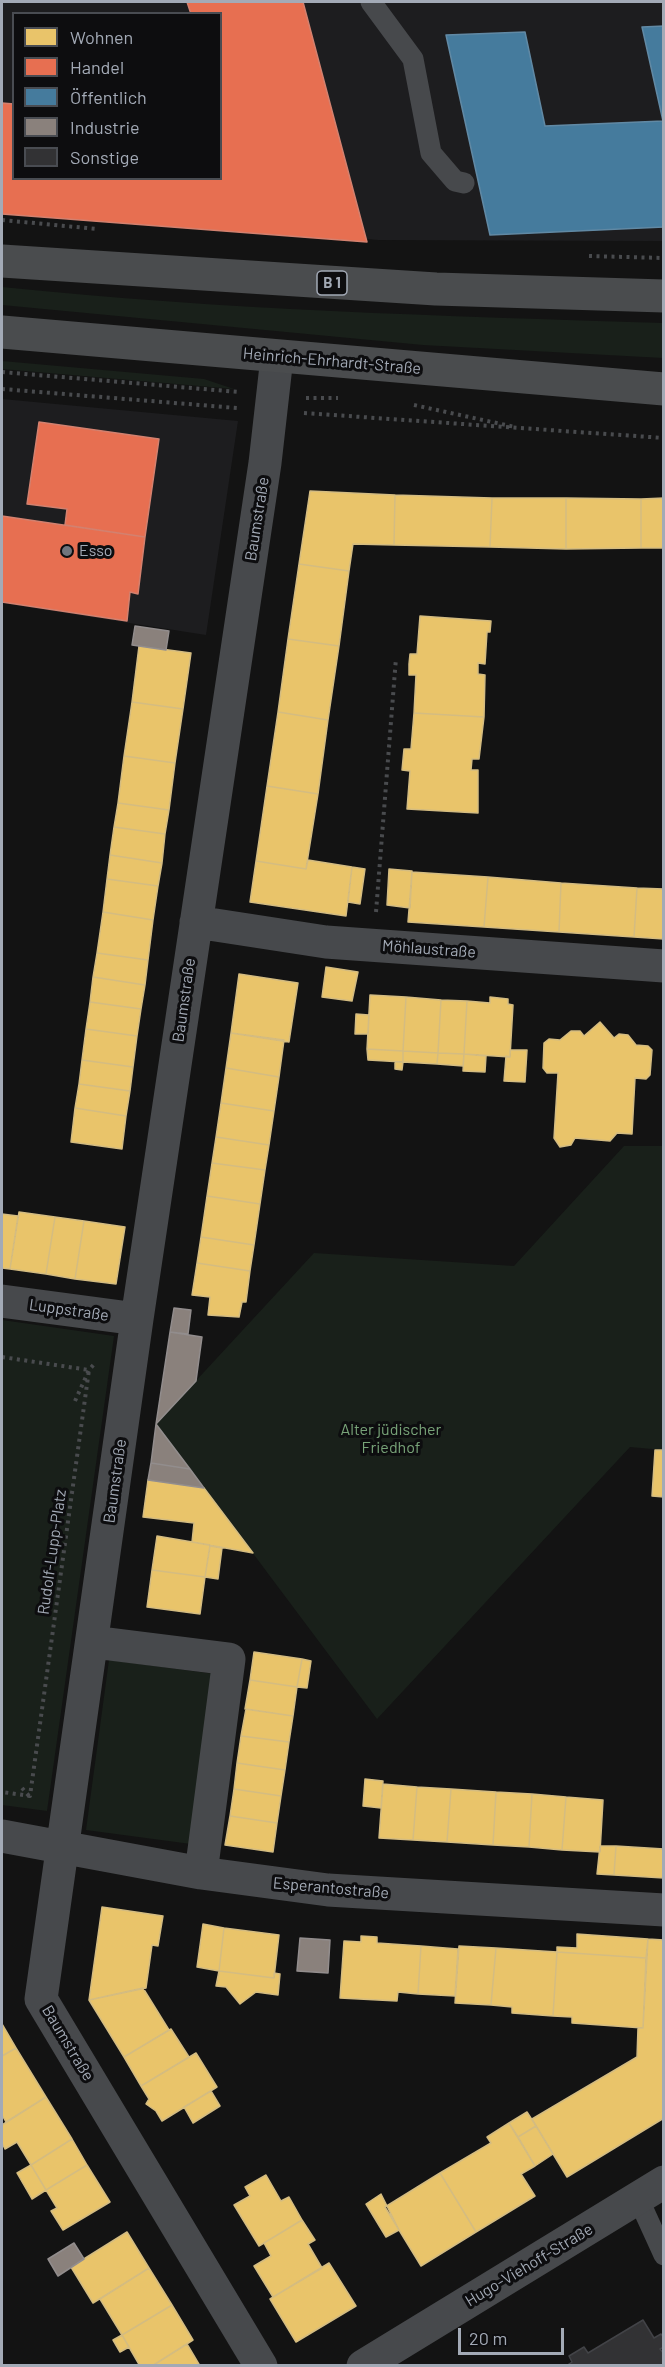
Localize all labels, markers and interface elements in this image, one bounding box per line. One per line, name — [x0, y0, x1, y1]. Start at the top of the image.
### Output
legend — [12, 12, 222, 180]
text: Wohnen — [70, 26, 133, 48]
text: Handel — [70, 56, 124, 78]
text: Öffentlich — [70, 86, 147, 108]
text: Industrie — [70, 116, 140, 138]
text: Sonstige — [70, 146, 139, 168]
road number: B 1 — [317, 271, 347, 295]
street label: Heinrich-Ehrhardt-Straße — [242, 344, 422, 378]
street label: Baumstraße — [241, 476, 273, 562]
place label: Esso — [79, 541, 113, 561]
marker: Esso — [60, 544, 74, 558]
street label: Möhlaustraße — [381, 936, 477, 962]
street label: Baumstraße — [169, 957, 199, 1043]
street label: Luppstraße — [28, 1295, 110, 1325]
park label: Alter jüdischer Friedhof — [341, 1420, 441, 1458]
street label: Baumstraße — [100, 1438, 130, 1524]
street label: Rudolf-Lupp-Platz — [34, 1488, 70, 1616]
street label: Esperantostraße — [272, 1873, 390, 1903]
street label: Baumstraße — [38, 2002, 98, 2084]
street label: Hugo-Viehoff-Straße — [462, 2219, 596, 2311]
scale bar — [461, 2316, 568, 2354]
text: 20 m — [469, 2327, 507, 2349]

